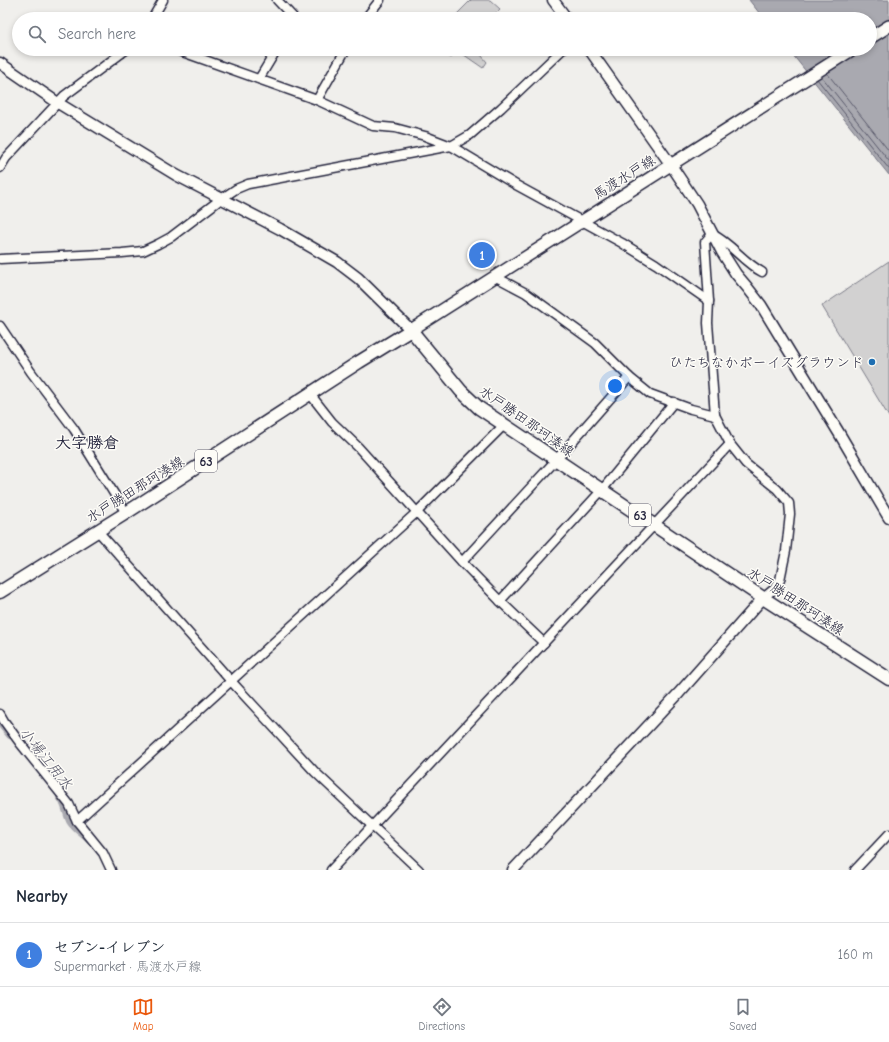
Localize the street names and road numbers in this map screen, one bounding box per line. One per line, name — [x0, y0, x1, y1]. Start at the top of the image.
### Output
street label: 馬渡水戸線 — [590, 152, 658, 203]
street label: 水戸勝田那珂湊線 — [476, 382, 577, 460]
road number: 63 — [195, 450, 217, 472]
street label: 水戸勝田那珂湊線 — [83, 453, 187, 526]
road number: 63 — [629, 504, 651, 526]
street label: 水戸勝田那珂湊線 — [744, 564, 847, 639]

